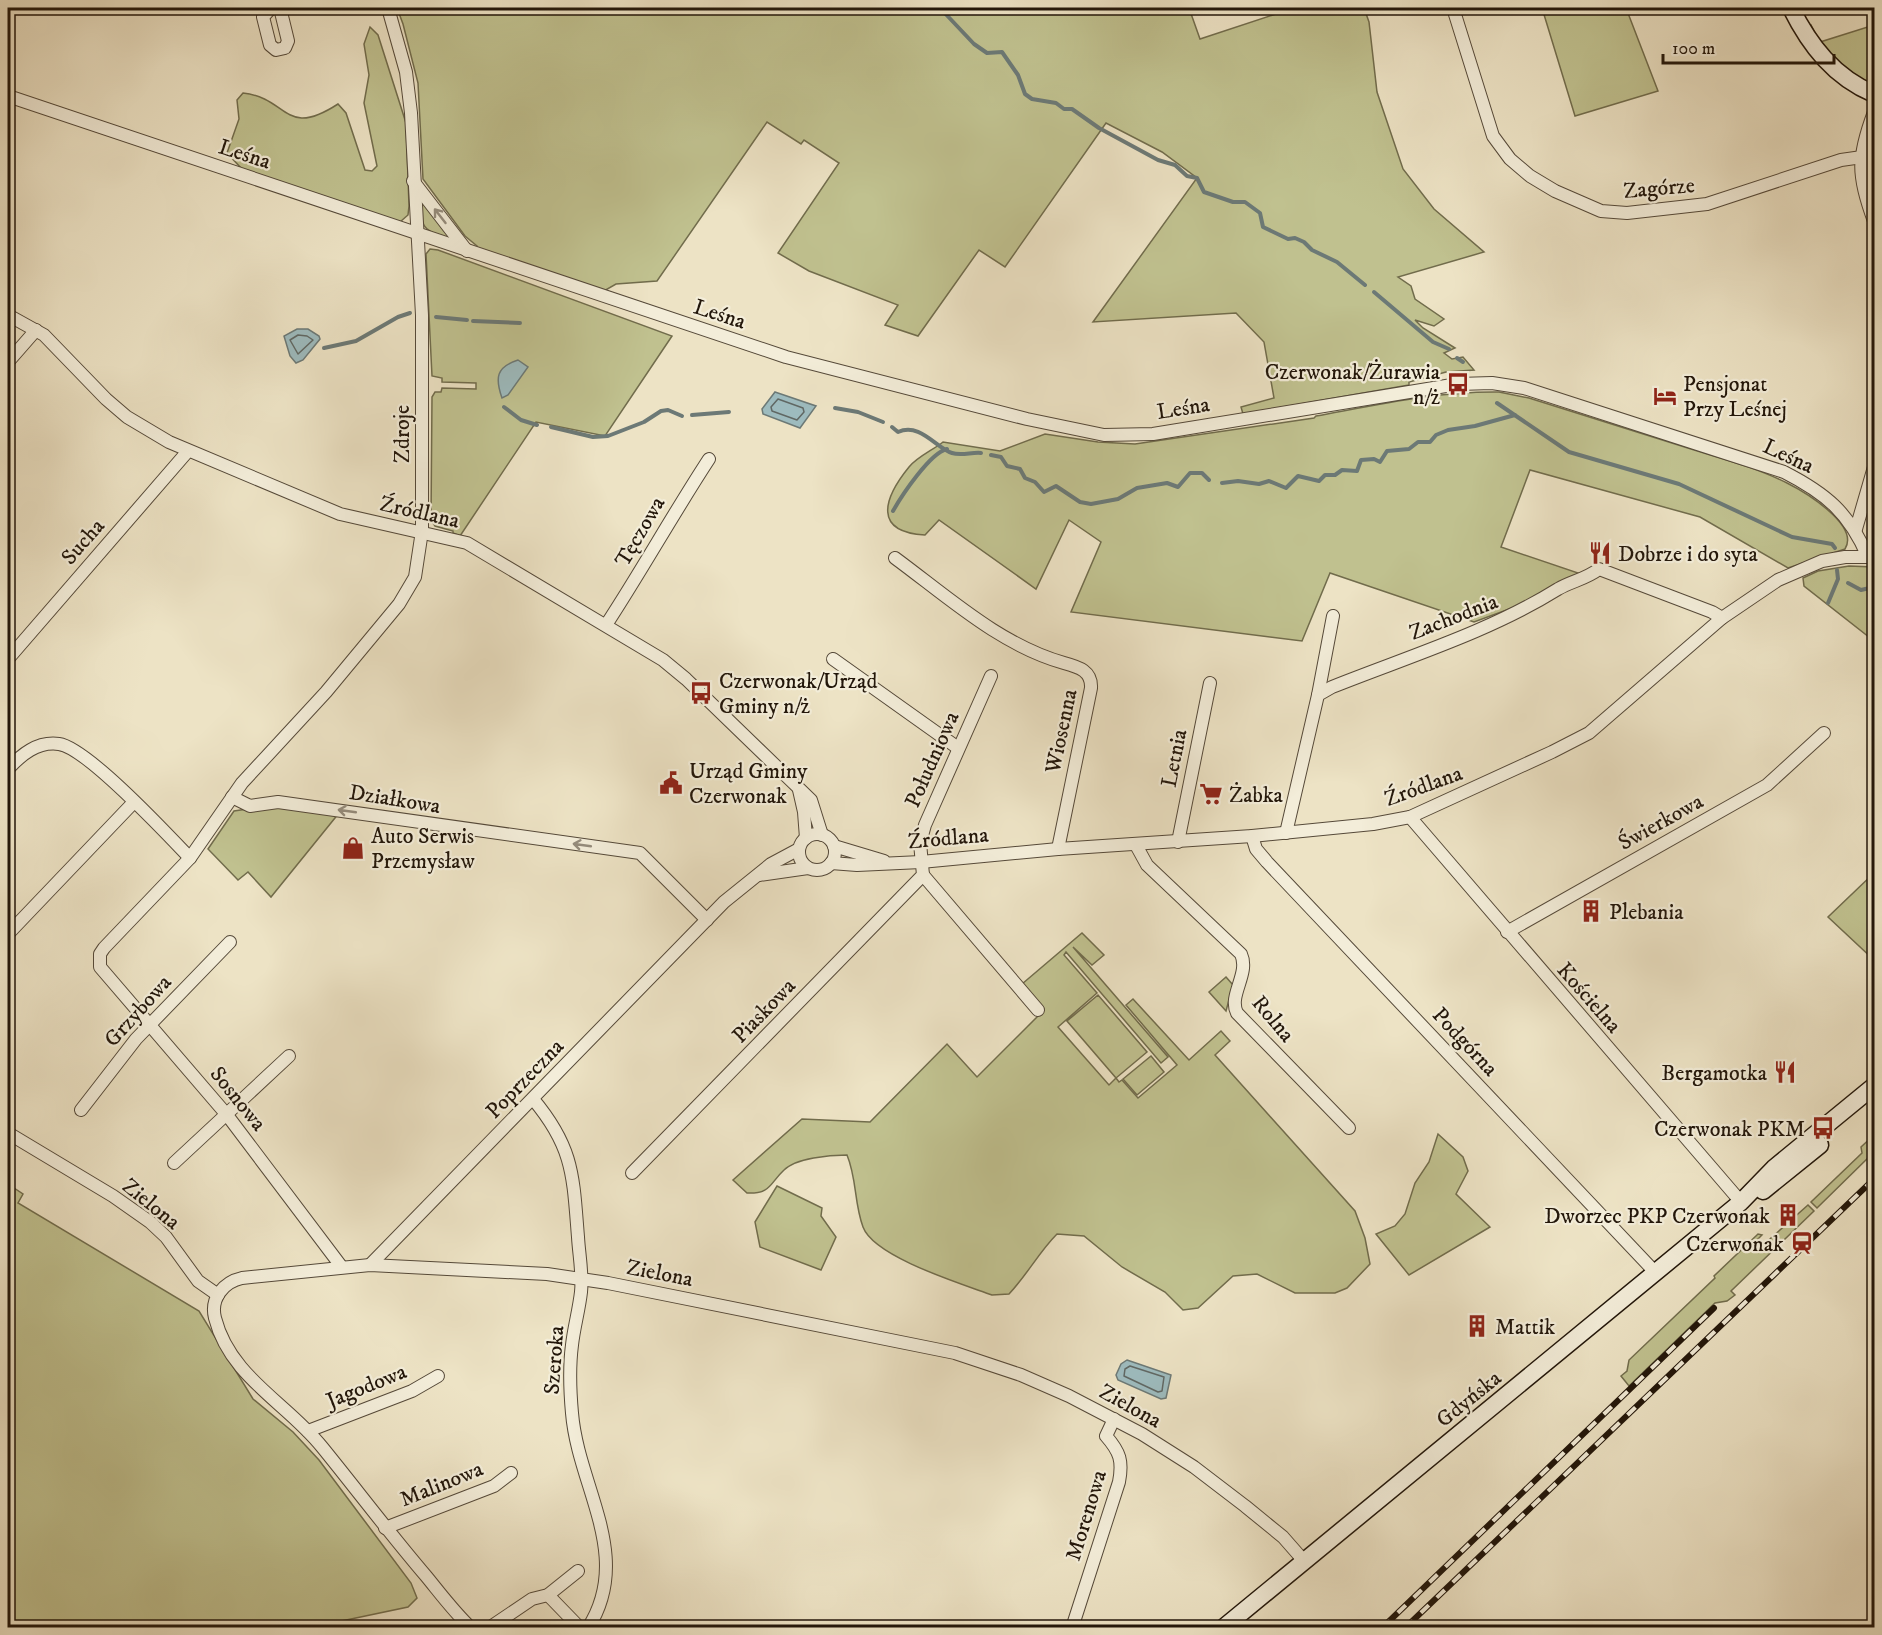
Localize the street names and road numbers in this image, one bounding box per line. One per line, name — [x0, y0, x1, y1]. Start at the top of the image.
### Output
street label: Leśna — [215, 133, 275, 176]
street label: Zagórze — [1622, 172, 1696, 205]
street label: Leśna — [690, 293, 750, 336]
street label: Leśna — [1155, 391, 1212, 426]
street label: Zdroje — [389, 405, 416, 463]
street label: Leśna — [1759, 433, 1819, 480]
street label: Źródlana — [377, 489, 463, 535]
street label: Tęczowa — [609, 491, 671, 572]
street label: Sucha — [56, 513, 111, 571]
street label: Zachodnia — [1405, 588, 1502, 647]
street label: Wiosenna — [1039, 686, 1084, 777]
street label: Południowa — [899, 707, 966, 812]
street label: Letnia — [1156, 726, 1193, 790]
street label: Źródlana — [1381, 759, 1467, 813]
street label: Działkowa — [347, 779, 443, 820]
street label: Świerkowa — [1613, 787, 1709, 857]
street label: Źródlana — [907, 820, 990, 855]
street label: Kościelna — [1551, 957, 1627, 1039]
street label: Grzybowa — [99, 969, 178, 1053]
street label: Piaskowa — [727, 972, 802, 1049]
street label: Rolna — [1246, 990, 1301, 1048]
street label: Podgórna — [1426, 1002, 1504, 1083]
street label: Poprzeczna — [480, 1033, 570, 1125]
street label: Sosnowa — [204, 1061, 272, 1137]
street label: Zielona — [117, 1173, 186, 1236]
street label: Zielona — [624, 1254, 696, 1293]
street label: Szeroka — [539, 1324, 570, 1396]
street label: Jagodowa — [321, 1358, 411, 1415]
street label: Gdyńska — [1431, 1364, 1507, 1433]
street label: Zielona — [1094, 1378, 1167, 1435]
street label: Malinowa — [396, 1455, 488, 1513]
street label: Morenowa — [1060, 1466, 1113, 1564]

